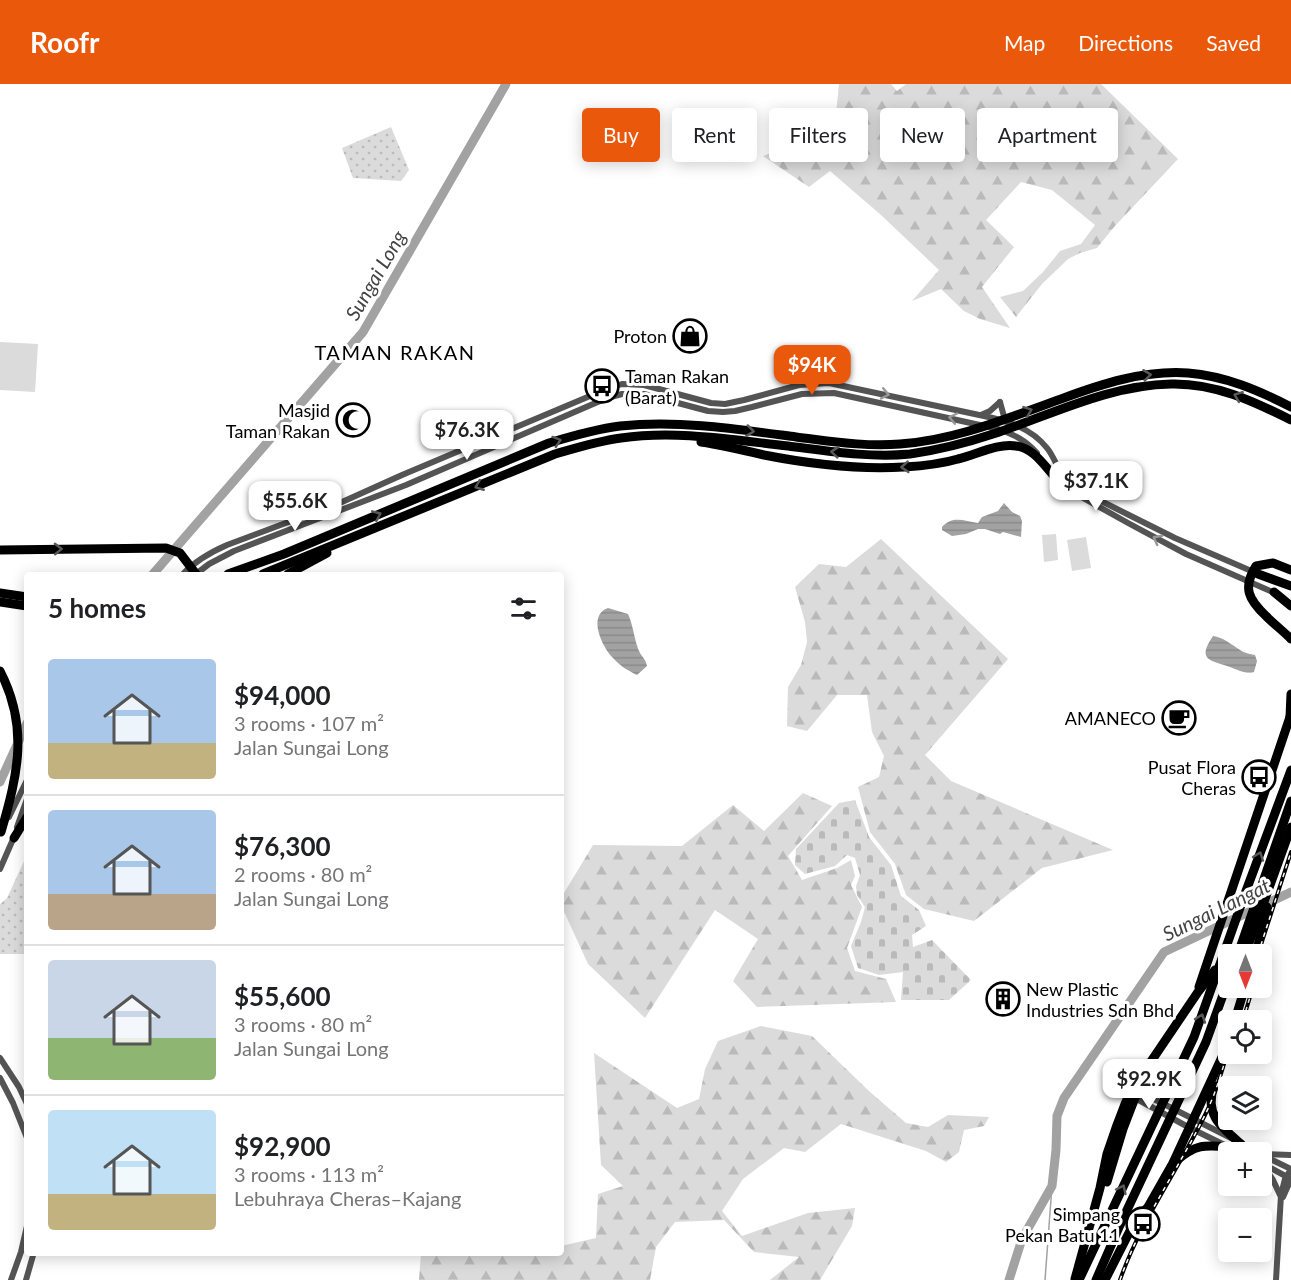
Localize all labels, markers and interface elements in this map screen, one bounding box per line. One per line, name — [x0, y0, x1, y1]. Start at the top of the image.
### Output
text: Roofr — [30, 25, 99, 59]
text: Map — [1004, 30, 1045, 55]
text: Directions — [1078, 30, 1173, 55]
text: Saved — [1206, 30, 1261, 55]
chip: Buy — [582, 108, 660, 162]
chip: Rent — [672, 108, 757, 162]
chip: Filters — [769, 108, 868, 162]
chip: New — [880, 108, 965, 162]
chip: Apartment — [977, 108, 1118, 162]
water label: Sungai Long — [340, 226, 410, 324]
shop icon: Proton — [672, 318, 708, 354]
place label: Proton — [613, 325, 667, 347]
district label: TAMAN RAKAN — [314, 340, 476, 364]
pin: $94K — [776, 345, 848, 396]
text: $94K — [788, 352, 836, 376]
place label: Taman Rakan (Barat) — [625, 365, 729, 408]
bus stop icon: Taman Rakan (Barat) — [584, 368, 620, 404]
one-way arrow — [1143, 369, 1152, 382]
one-way arrow — [879, 387, 889, 400]
one-way arrow — [1233, 390, 1244, 403]
place label: Masjid Taman Rakan — [226, 399, 330, 442]
mosque icon: Masjid Taman Rakan — [335, 402, 371, 438]
one-way arrow — [1022, 406, 1033, 418]
pin: $76.3K — [418, 410, 516, 461]
one-way arrow — [948, 413, 958, 426]
text: $76.3K — [435, 417, 499, 441]
one-way arrow — [745, 424, 754, 436]
one-way arrow — [551, 436, 562, 448]
one-way arrow — [831, 446, 840, 459]
one-way arrow — [900, 460, 909, 473]
pin: $37.1K — [1047, 461, 1145, 512]
text: $37.1K — [1064, 468, 1128, 492]
one-way arrow — [474, 479, 485, 491]
pin: $55.6K — [246, 481, 344, 532]
text: $55.6K — [263, 488, 327, 512]
one-way arrow — [370, 510, 381, 522]
one-way arrow — [1152, 534, 1163, 546]
one-way arrow — [54, 543, 63, 555]
text: 5 homes — [48, 592, 146, 624]
icon: filters — [507, 592, 540, 625]
text: $94,000 — [234, 679, 331, 711]
icon: home — [96, 683, 168, 755]
cafe icon: AMANECO — [1161, 700, 1197, 736]
place label: AMANECO — [1065, 707, 1156, 729]
text: 3 rooms · 107 m² — [234, 711, 384, 735]
text: Jalan Sungai Long — [234, 735, 389, 759]
place label: Pusat Flora Cheras — [1148, 756, 1236, 799]
bus stop icon: Pusat Flora Cheras — [1241, 759, 1277, 795]
text: $76,300 — [234, 830, 331, 862]
icon: home — [96, 834, 168, 906]
one-way arrow — [1252, 852, 1264, 863]
text: 2 rooms · 80 m² — [234, 862, 372, 886]
water label: Sungai Langat — [1158, 873, 1274, 945]
text: Jalan Sungai Long — [234, 886, 389, 910]
north arrow — [1218, 944, 1272, 998]
map controls — [1218, 944, 1272, 1262]
place label: New Plastic Industries Sdn Bhd — [1026, 978, 1174, 1021]
text: $55,600 — [234, 980, 331, 1012]
building icon: New Plastic Industries Sdn Bhd — [985, 981, 1021, 1017]
icon: home — [96, 984, 168, 1056]
button: locate — [1218, 1010, 1272, 1064]
text: 3 rooms · 80 m² — [234, 1012, 372, 1036]
one-way arrow — [1193, 1013, 1206, 1024]
text: Jalan Sungai Long — [234, 1036, 389, 1060]
pin: $92.9K — [1100, 1059, 1198, 1110]
text: $92.9K — [1117, 1066, 1181, 1090]
button: layers — [1218, 1076, 1272, 1130]
text: $92,900 — [234, 1130, 331, 1162]
icon: home — [96, 1134, 168, 1206]
button: + — [1218, 1142, 1272, 1196]
text: 3 rooms · 113 m² — [234, 1162, 384, 1186]
one-way arrow — [1114, 1185, 1126, 1196]
text: Lebuhraya Cheras–Kajang — [234, 1186, 461, 1210]
place label: Simpang Pekan Batu 11 — [1005, 1203, 1120, 1246]
bus stop icon: Simpang Pekan Batu 11 — [1125, 1206, 1161, 1242]
button: − — [1218, 1208, 1272, 1262]

